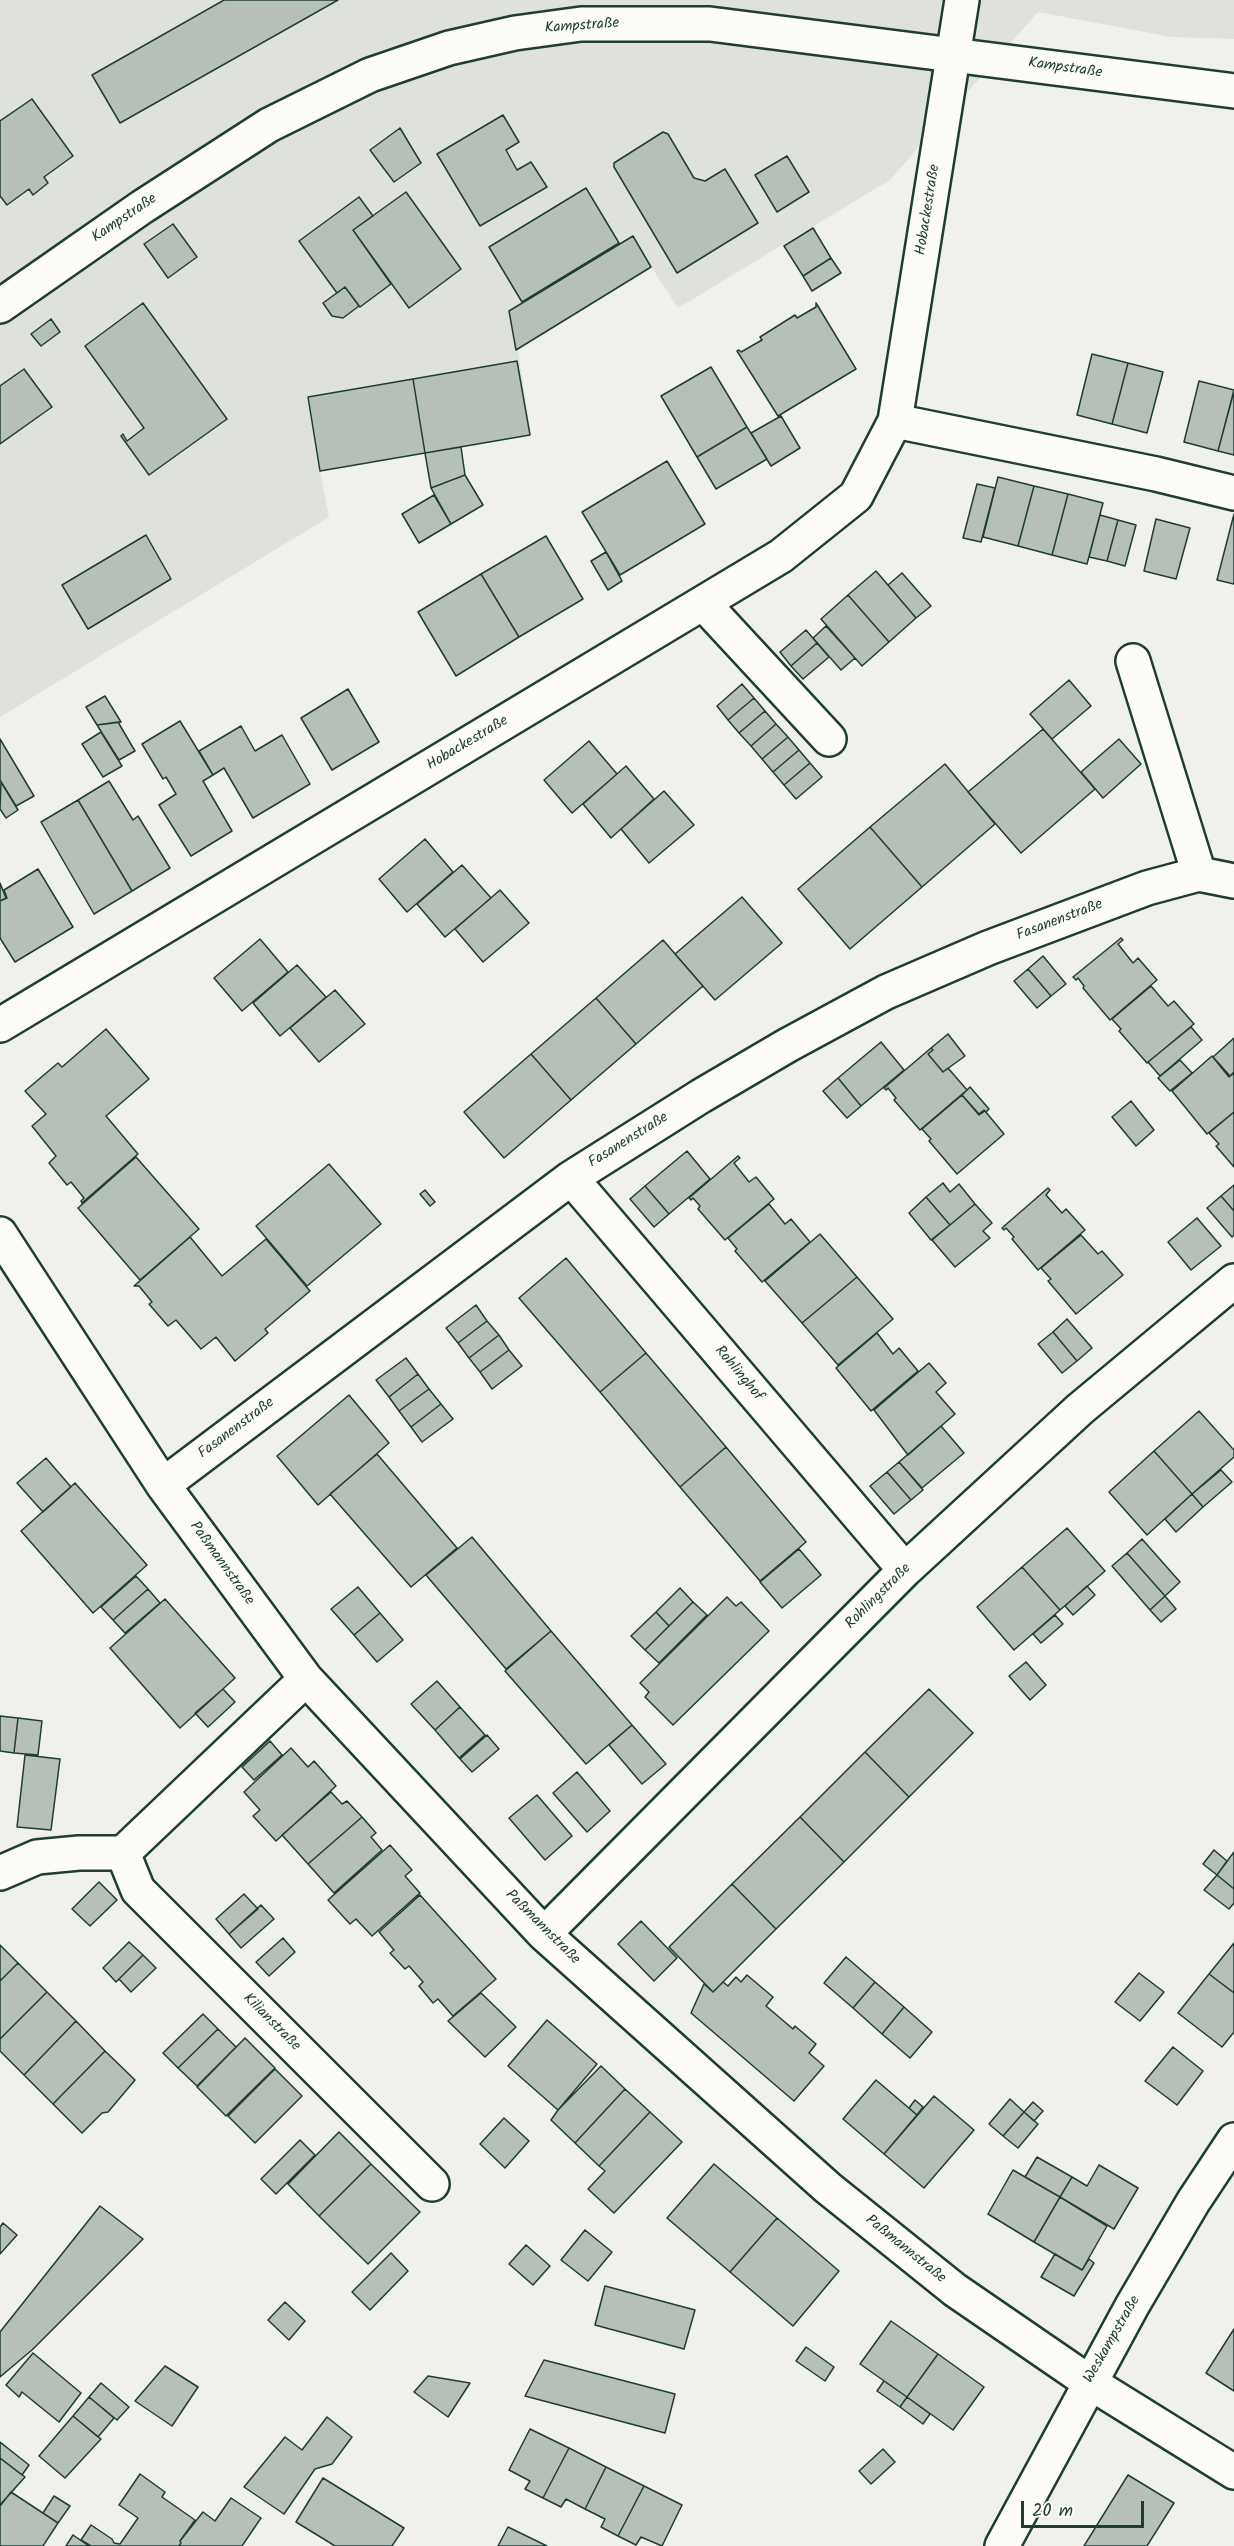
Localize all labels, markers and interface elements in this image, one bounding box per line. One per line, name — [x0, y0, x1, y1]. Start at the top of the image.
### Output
street label: Kampstraße — [544, 15, 620, 39]
street label: Kampstraße — [1027, 55, 1103, 83]
street label: Hobackestraße — [913, 163, 945, 257]
street label: Kampstraße — [89, 191, 161, 247]
street label: Hobackestraße — [424, 713, 512, 775]
street label: Fasanenstraße — [1014, 896, 1106, 946]
street label: Fasanenstraße — [586, 1109, 672, 1173]
street label: Rohlinghof — [710, 1343, 766, 1405]
street label: Fasanenstraße — [195, 1395, 279, 1463]
street label: Paßmannstraße — [185, 1519, 257, 1609]
street label: Rohlingstraße — [842, 1560, 916, 1634]
street label: Paßmannstraße — [501, 1887, 583, 1969]
street label: Kilianstraße — [238, 1990, 304, 2056]
street label: Paßmannstraße — [861, 2212, 949, 2288]
street label: Weskampstraße — [1081, 2293, 1145, 2387]
scale bar — [1024, 2489, 1147, 2527]
text: 20 m — [1032, 2497, 1073, 2526]

